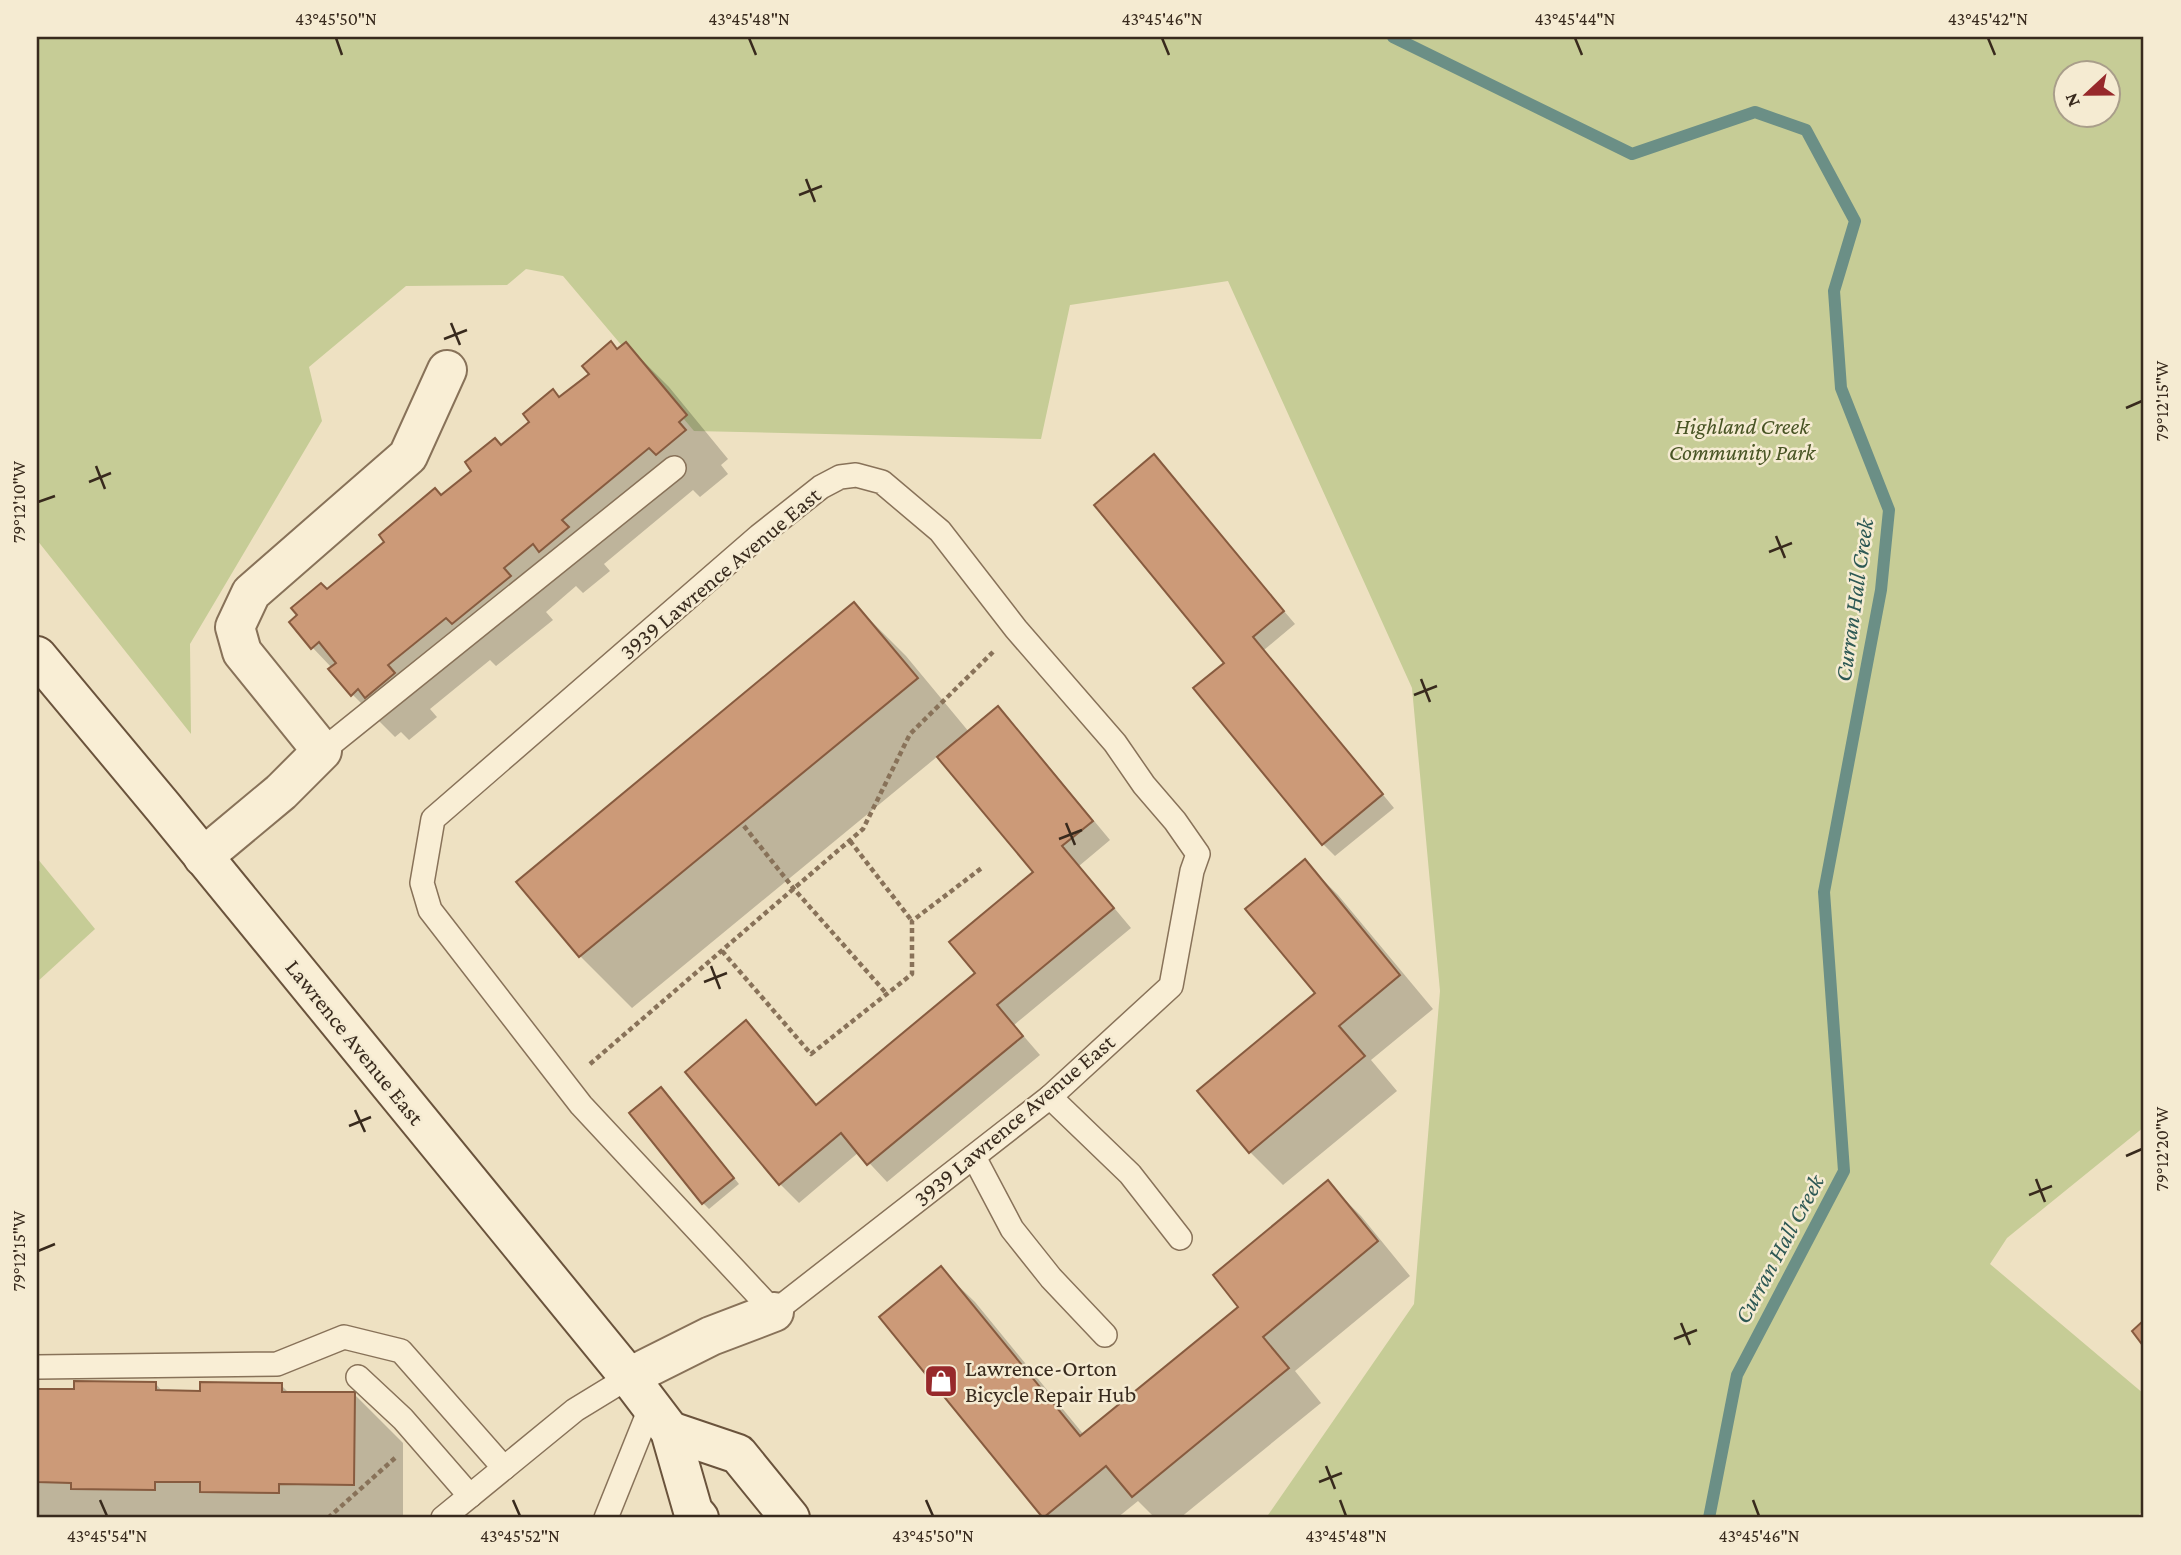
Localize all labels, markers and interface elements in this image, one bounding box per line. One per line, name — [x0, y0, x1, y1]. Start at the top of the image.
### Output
text: 43°45'50"N — [295, 9, 377, 29]
text: 43°45'48"N — [708, 9, 790, 29]
text: 43°45'46"N — [1121, 9, 1203, 29]
text: 43°45'44"N — [1535, 9, 1616, 29]
text: 43°45'42"N — [1948, 9, 2028, 29]
north arrow — [2052, 60, 2122, 130]
text: N — [2060, 90, 2084, 110]
text: 79°12'15"W — [2152, 360, 2172, 441]
park label: Highland Creek Community Park — [1669, 413, 1816, 465]
text: 79°12'10"W — [9, 460, 29, 543]
street label: 3939 Lawrence Avenue East — [614, 481, 826, 665]
water label: Curran Hall Creek — [1829, 515, 1879, 683]
street label: Lawrence Avenue East — [280, 954, 430, 1130]
street label: 3939 Lawrence Avenue East — [908, 1028, 1120, 1212]
text: 79°12'20"W — [2152, 1106, 2172, 1191]
water label: Curran Hall Creek — [1728, 1169, 1830, 1328]
text: 79°12'15"W — [9, 1210, 29, 1291]
place label: Lawrence-Orton Bicycle Repair Hub — [965, 1355, 1136, 1407]
shop icon: Lawrence-Orton Bicycle Repair Hub — [922, 1362, 960, 1400]
text: 43°45'54"N — [67, 1526, 147, 1546]
text: 43°45'52"N — [480, 1526, 560, 1546]
text: 43°45'50"N — [892, 1526, 974, 1546]
text: 43°45'48"N — [1305, 1526, 1387, 1546]
text: 43°45'46"N — [1718, 1526, 1800, 1546]

